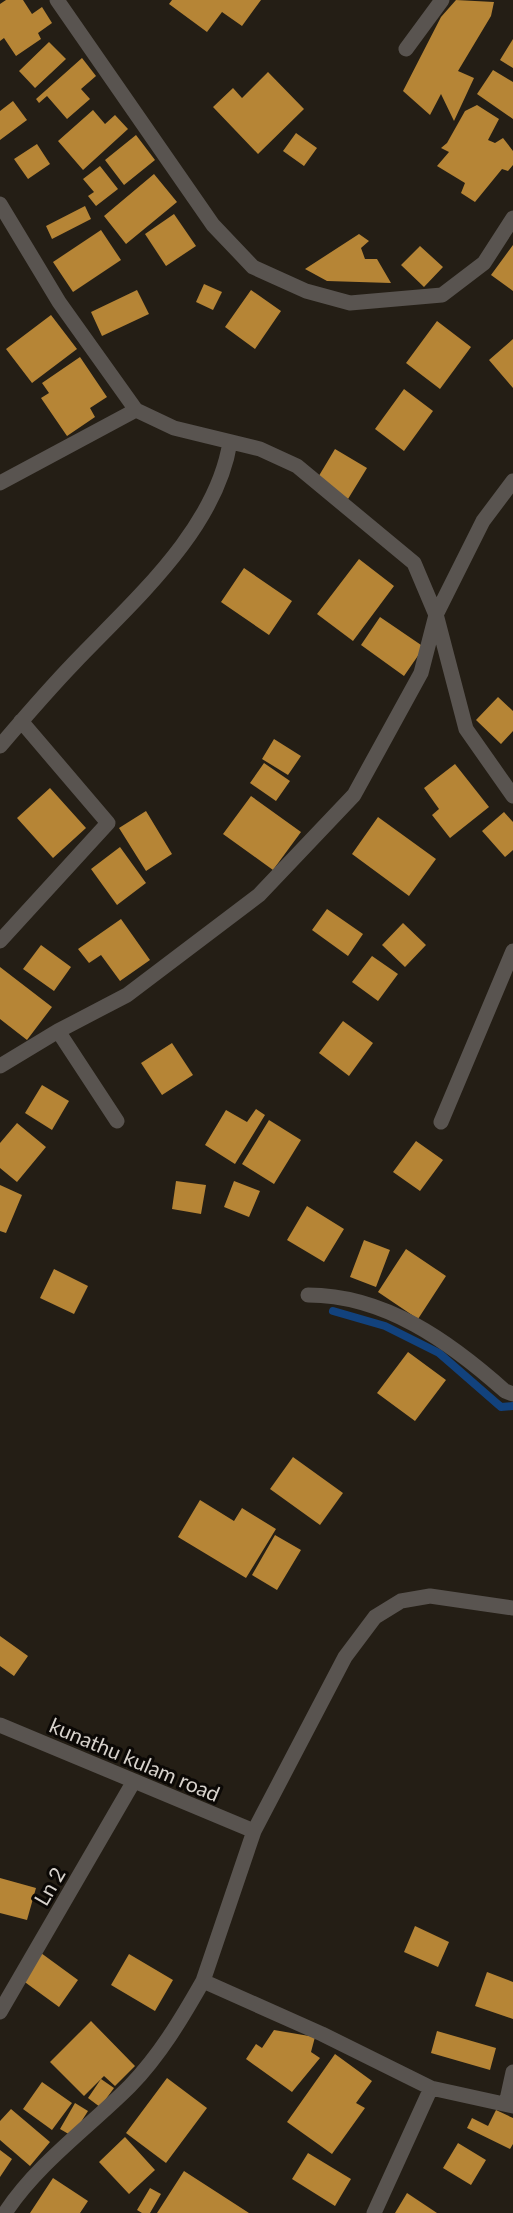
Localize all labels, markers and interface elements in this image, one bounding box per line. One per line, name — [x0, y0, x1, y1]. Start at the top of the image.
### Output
street label: kunathu kulam road — [46, 1712, 224, 1806]
street label: Ln 2 — [28, 1862, 70, 1910]

